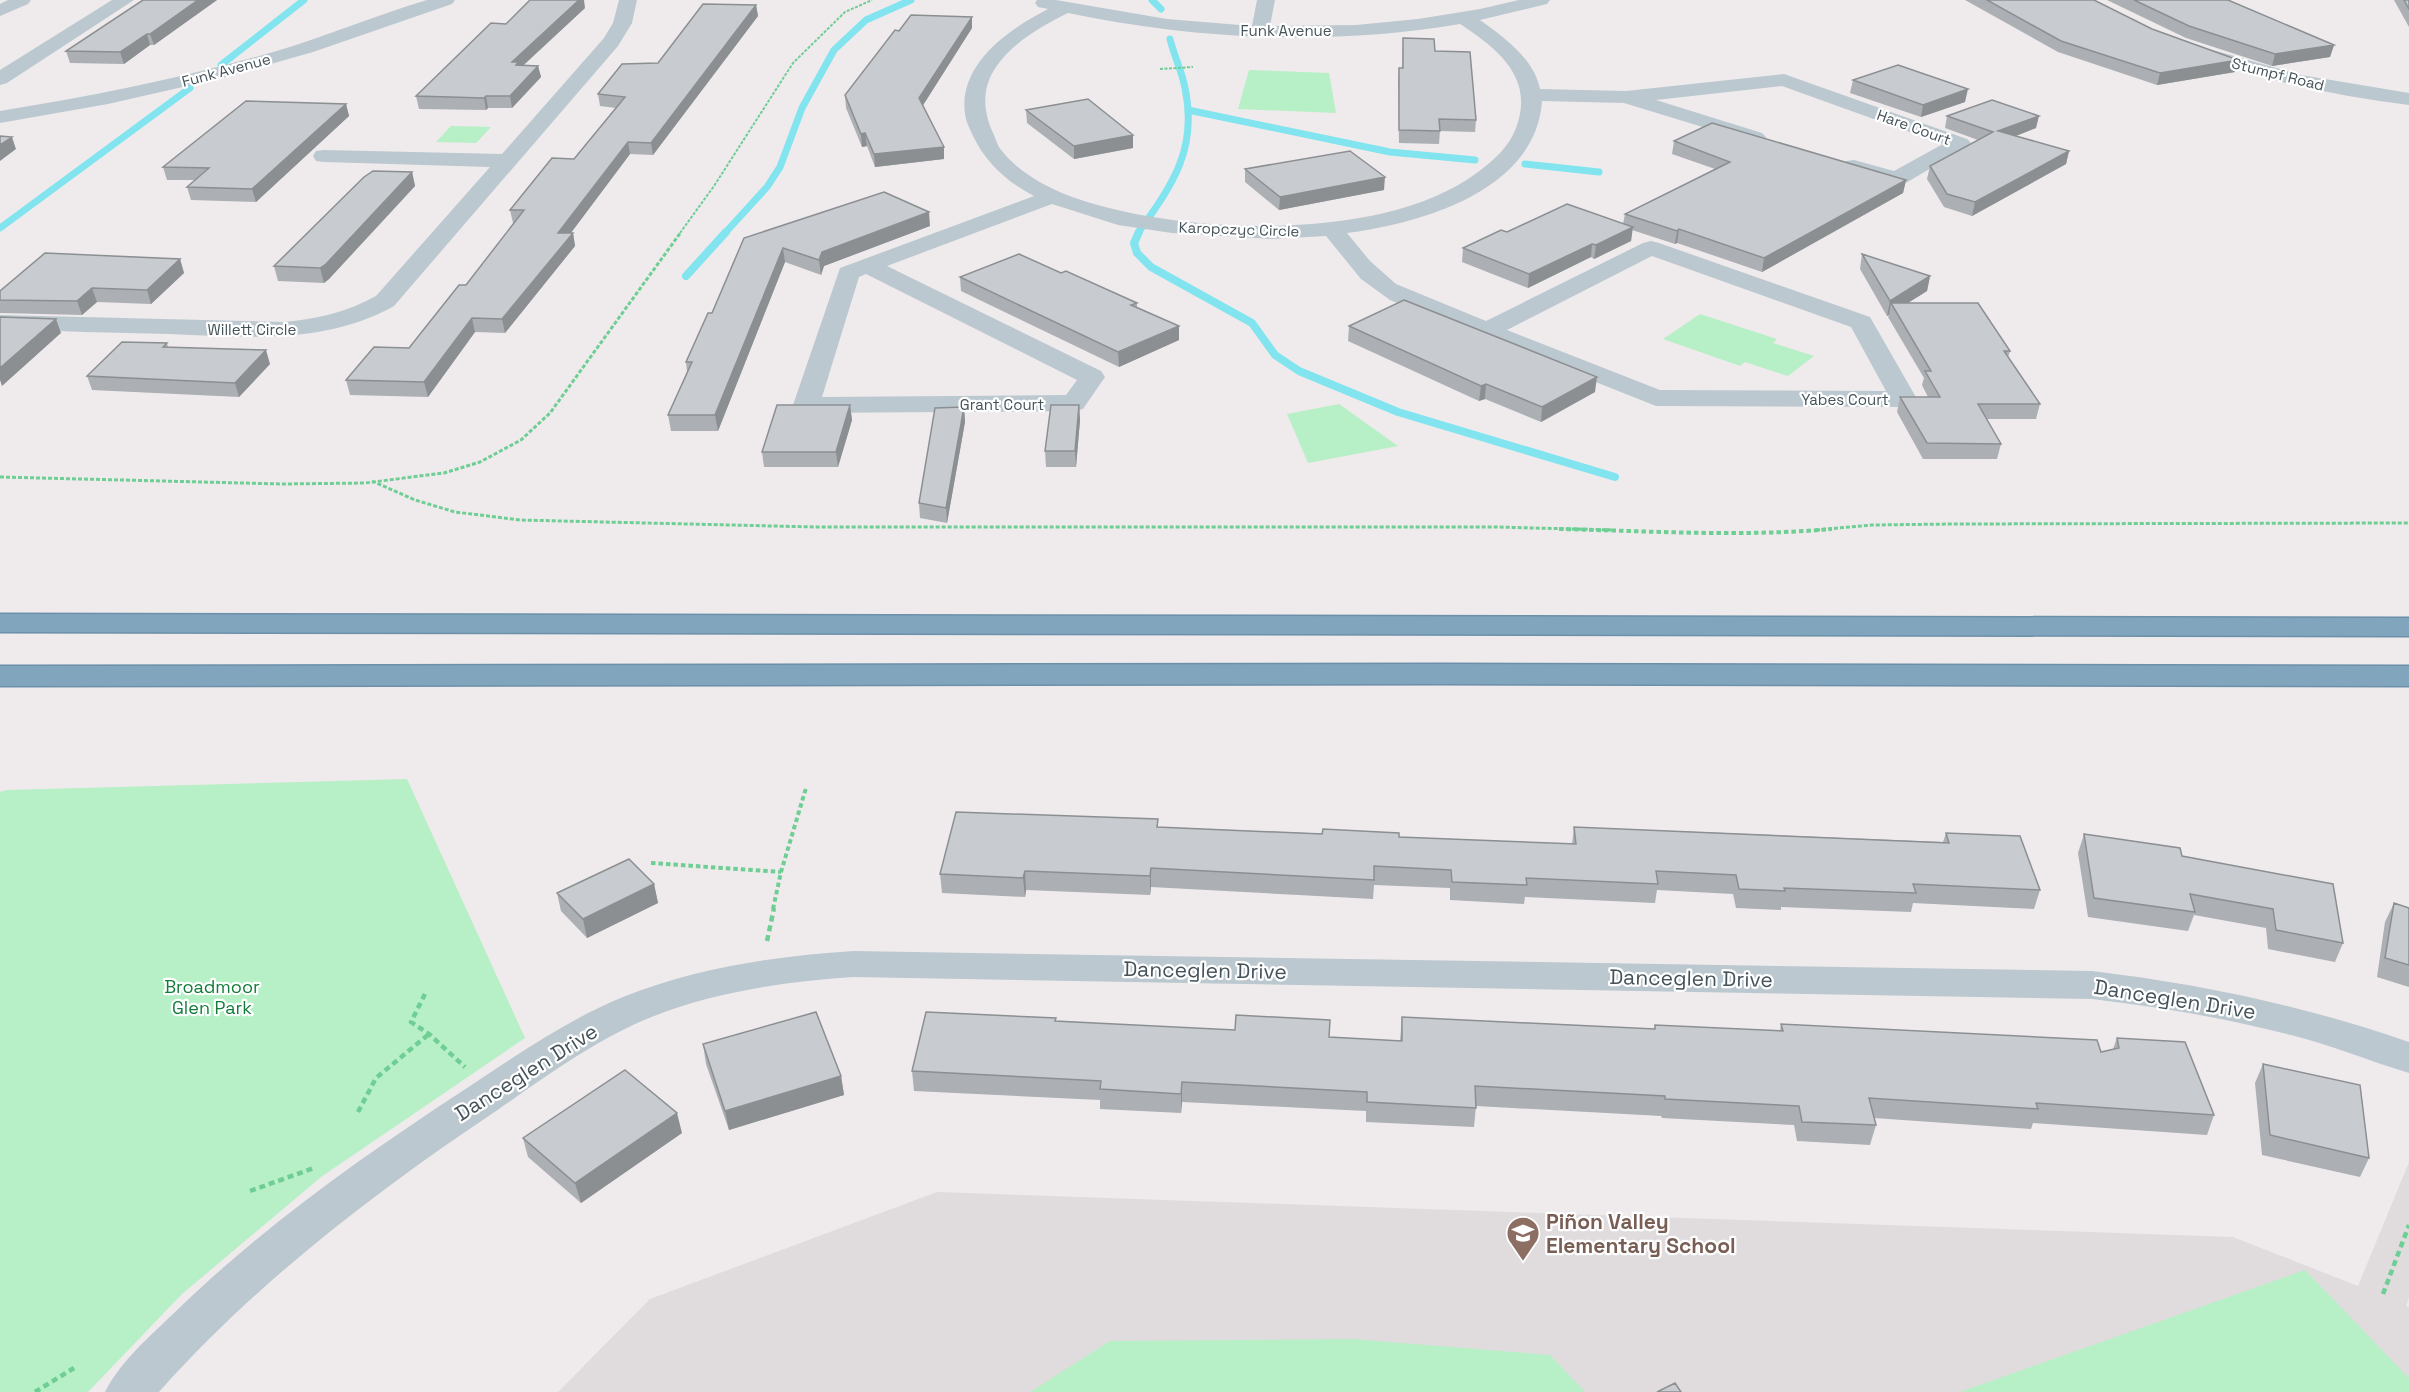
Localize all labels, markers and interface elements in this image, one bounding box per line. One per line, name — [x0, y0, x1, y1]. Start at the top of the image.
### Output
street label: Funk Avenue — [1240, 21, 1332, 40]
street label: Funk Avenue — [180, 49, 273, 91]
street label: Stumpf Road — [2230, 53, 2326, 95]
street label: Hare Court — [1874, 105, 1954, 149]
street label: Karopczyc Circle — [1178, 217, 1300, 241]
street label: Willett Circle — [208, 320, 297, 339]
street label: Yabes Court — [1801, 390, 1889, 409]
street label: Grant Court — [960, 395, 1044, 414]
street label: Danceglen Drive — [1123, 955, 1287, 985]
street label: Danceglen Drive — [1609, 963, 1773, 993]
street label: Danceglen Drive — [2092, 973, 2258, 1025]
park label: Broadmoor Glen Park — [164, 975, 260, 1019]
street label: Danceglen Drive — [450, 1017, 602, 1127]
place label: Piñon Valley Elementary School — [1546, 1208, 1736, 1259]
school or university icon: Piñon Valley Elementary School — [1505, 1215, 1541, 1262]

